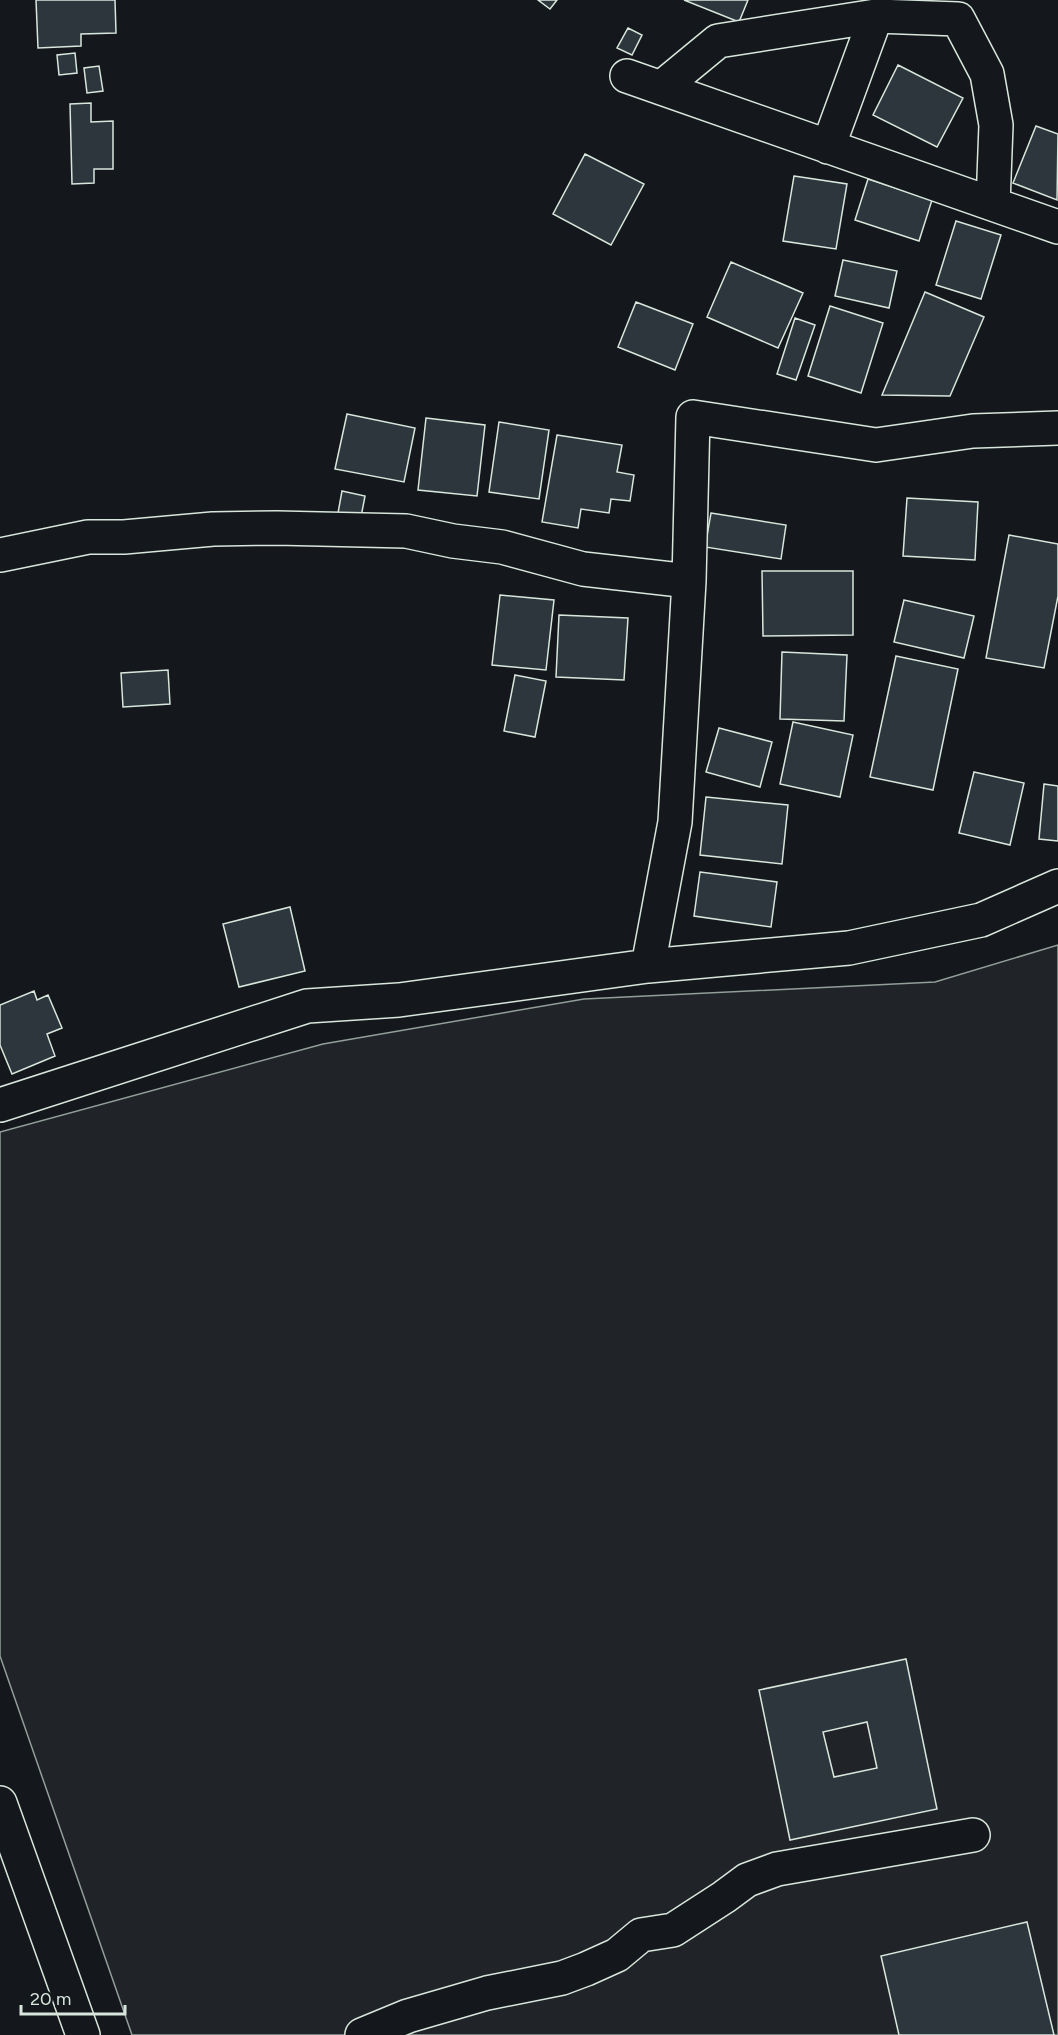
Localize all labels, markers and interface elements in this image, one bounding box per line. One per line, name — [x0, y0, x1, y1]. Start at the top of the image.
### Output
scale bar — [21, 1978, 124, 2016]
text: 20 m — [30, 1988, 71, 2010]

